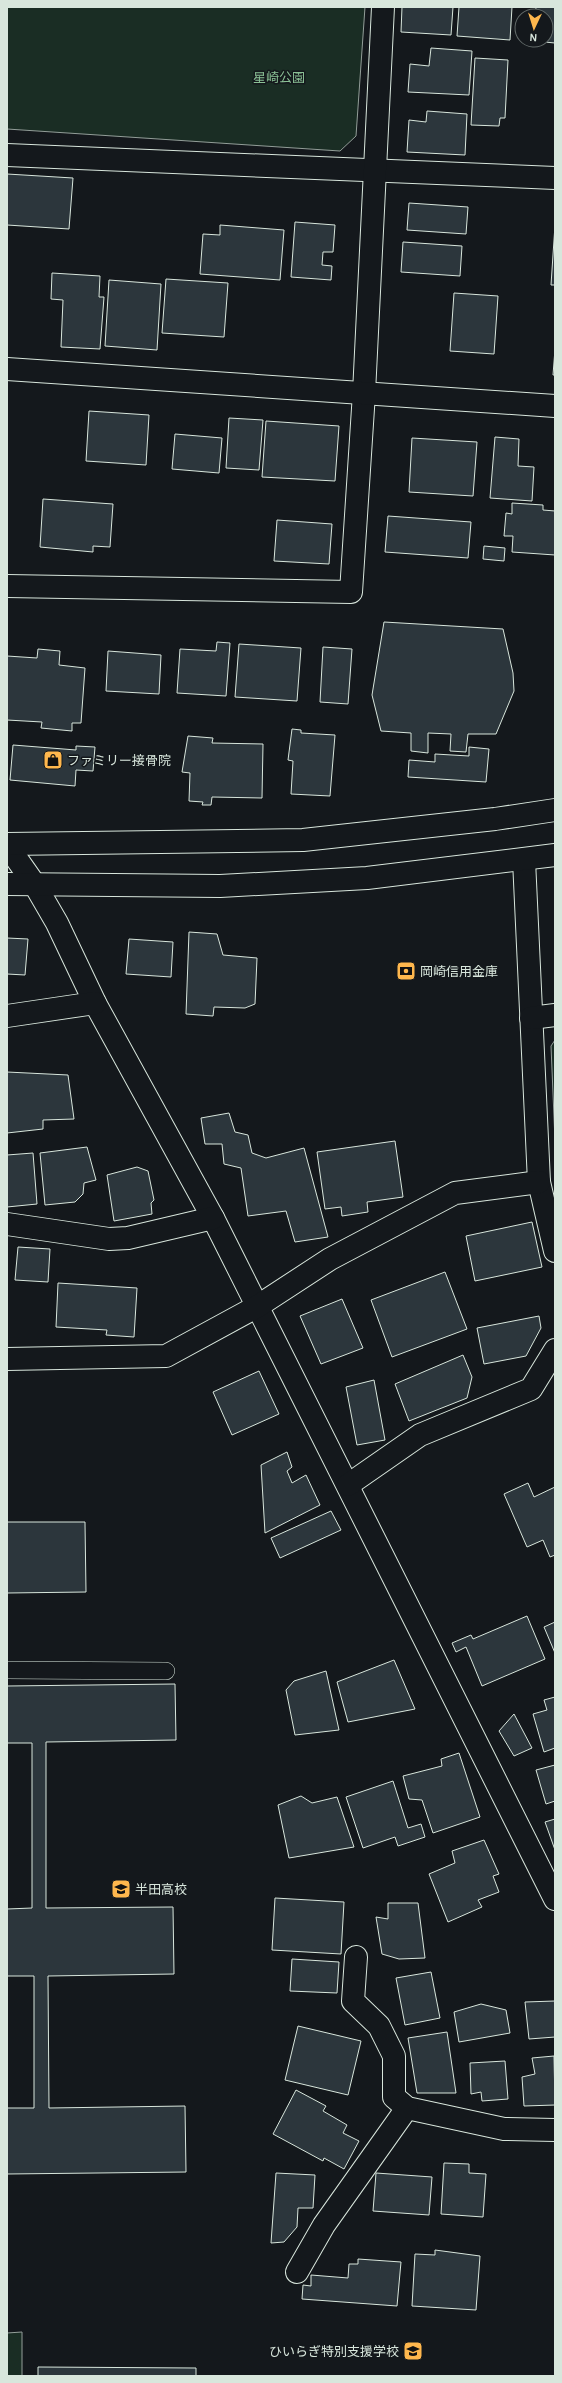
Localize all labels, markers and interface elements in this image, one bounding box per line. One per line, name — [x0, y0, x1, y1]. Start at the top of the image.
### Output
north arrow — [514, 8, 554, 48]
text: N — [529, 31, 538, 44]
park label: 星崎公園 — [253, 70, 305, 85]
shop icon: ファミリー接骨院 — [42, 749, 64, 771]
place label: ファミリー接骨院 — [67, 753, 171, 768]
bank icon: 岡崎信用金庫 — [395, 960, 417, 982]
place label: 岡崎信用金庫 — [420, 964, 498, 979]
school or university icon: 半田高校 — [110, 1878, 132, 1900]
place label: 半田高校 — [135, 1882, 187, 1897]
school or university icon: ひいらぎ特別支援学校 — [402, 2340, 424, 2362]
place label: ひいらぎ特別支援学校 — [269, 2344, 399, 2359]

